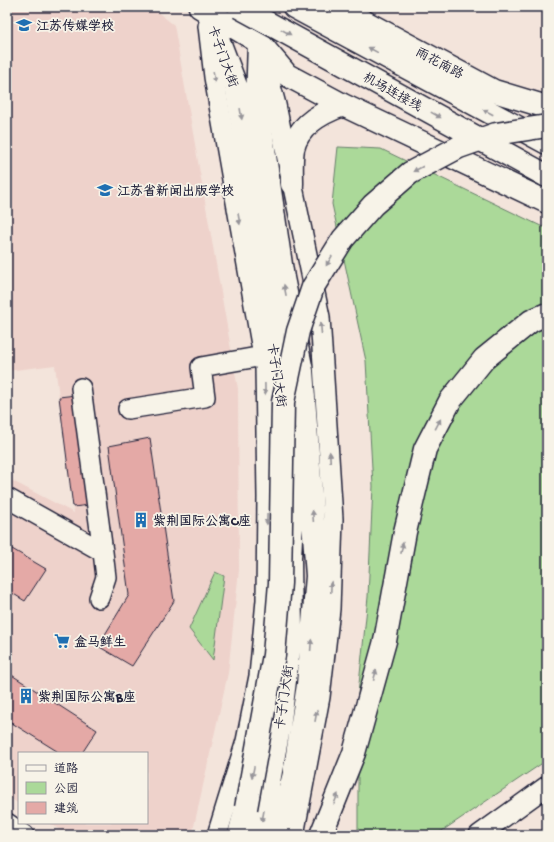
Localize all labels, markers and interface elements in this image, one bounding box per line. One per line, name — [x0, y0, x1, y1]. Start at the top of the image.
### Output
school or university icon: 江苏传媒学校 — [15, 16, 33, 34]
place label: 江苏传媒学校 — [36, 18, 114, 35]
street label: 卡子门大街 — [203, 23, 241, 90]
one-way arrow — [280, 29, 292, 36]
street label: 雨花南路 — [412, 44, 466, 83]
one-way arrow — [367, 47, 379, 53]
street label: 机场连接线 — [360, 70, 424, 116]
one-way arrow — [211, 71, 217, 83]
one-way arrow — [238, 107, 244, 120]
one-way arrow — [482, 108, 494, 115]
one-way arrow — [431, 112, 442, 119]
one-way arrow — [412, 165, 424, 172]
school or university icon: 江苏省新闻出版学校 — [96, 181, 114, 199]
place label: 江苏省新闻出版学校 — [117, 184, 234, 200]
one-way arrow — [236, 213, 242, 225]
one-way arrow — [325, 255, 332, 267]
one-way arrow — [282, 284, 288, 296]
one-way arrow — [318, 322, 325, 334]
street label: 卡子门大街 — [263, 342, 289, 409]
one-way arrow — [262, 383, 268, 396]
one-way arrow — [435, 418, 442, 430]
one-way arrow — [327, 450, 333, 463]
one-way arrow — [310, 510, 317, 522]
building icon: 紫荆国际公寓C座 — [132, 511, 150, 529]
place label: 紫荆国际公寓C座 — [153, 513, 251, 530]
one-way arrow — [264, 513, 270, 526]
one-way arrow — [399, 542, 405, 554]
one-way arrow — [327, 581, 334, 593]
supermarket icon: 盒马鲜生 — [53, 632, 71, 650]
place label: 盒马鲜生 — [74, 635, 126, 651]
one-way arrow — [308, 639, 315, 651]
street label: 卡子门大街 — [273, 664, 297, 731]
one-way arrow — [373, 669, 379, 682]
building icon: 紫荆国际公寓B座 — [17, 687, 35, 705]
place label: 紫荆国际公寓B座 — [38, 689, 136, 706]
one-way arrow — [314, 710, 320, 723]
legend — [18, 752, 148, 824]
text: 道路 — [54, 762, 78, 777]
one-way arrow — [250, 766, 256, 778]
text: 公园 — [54, 782, 78, 797]
one-way arrow — [333, 792, 339, 804]
text: 建筑 — [54, 802, 78, 817]
one-way arrow — [259, 810, 265, 822]

